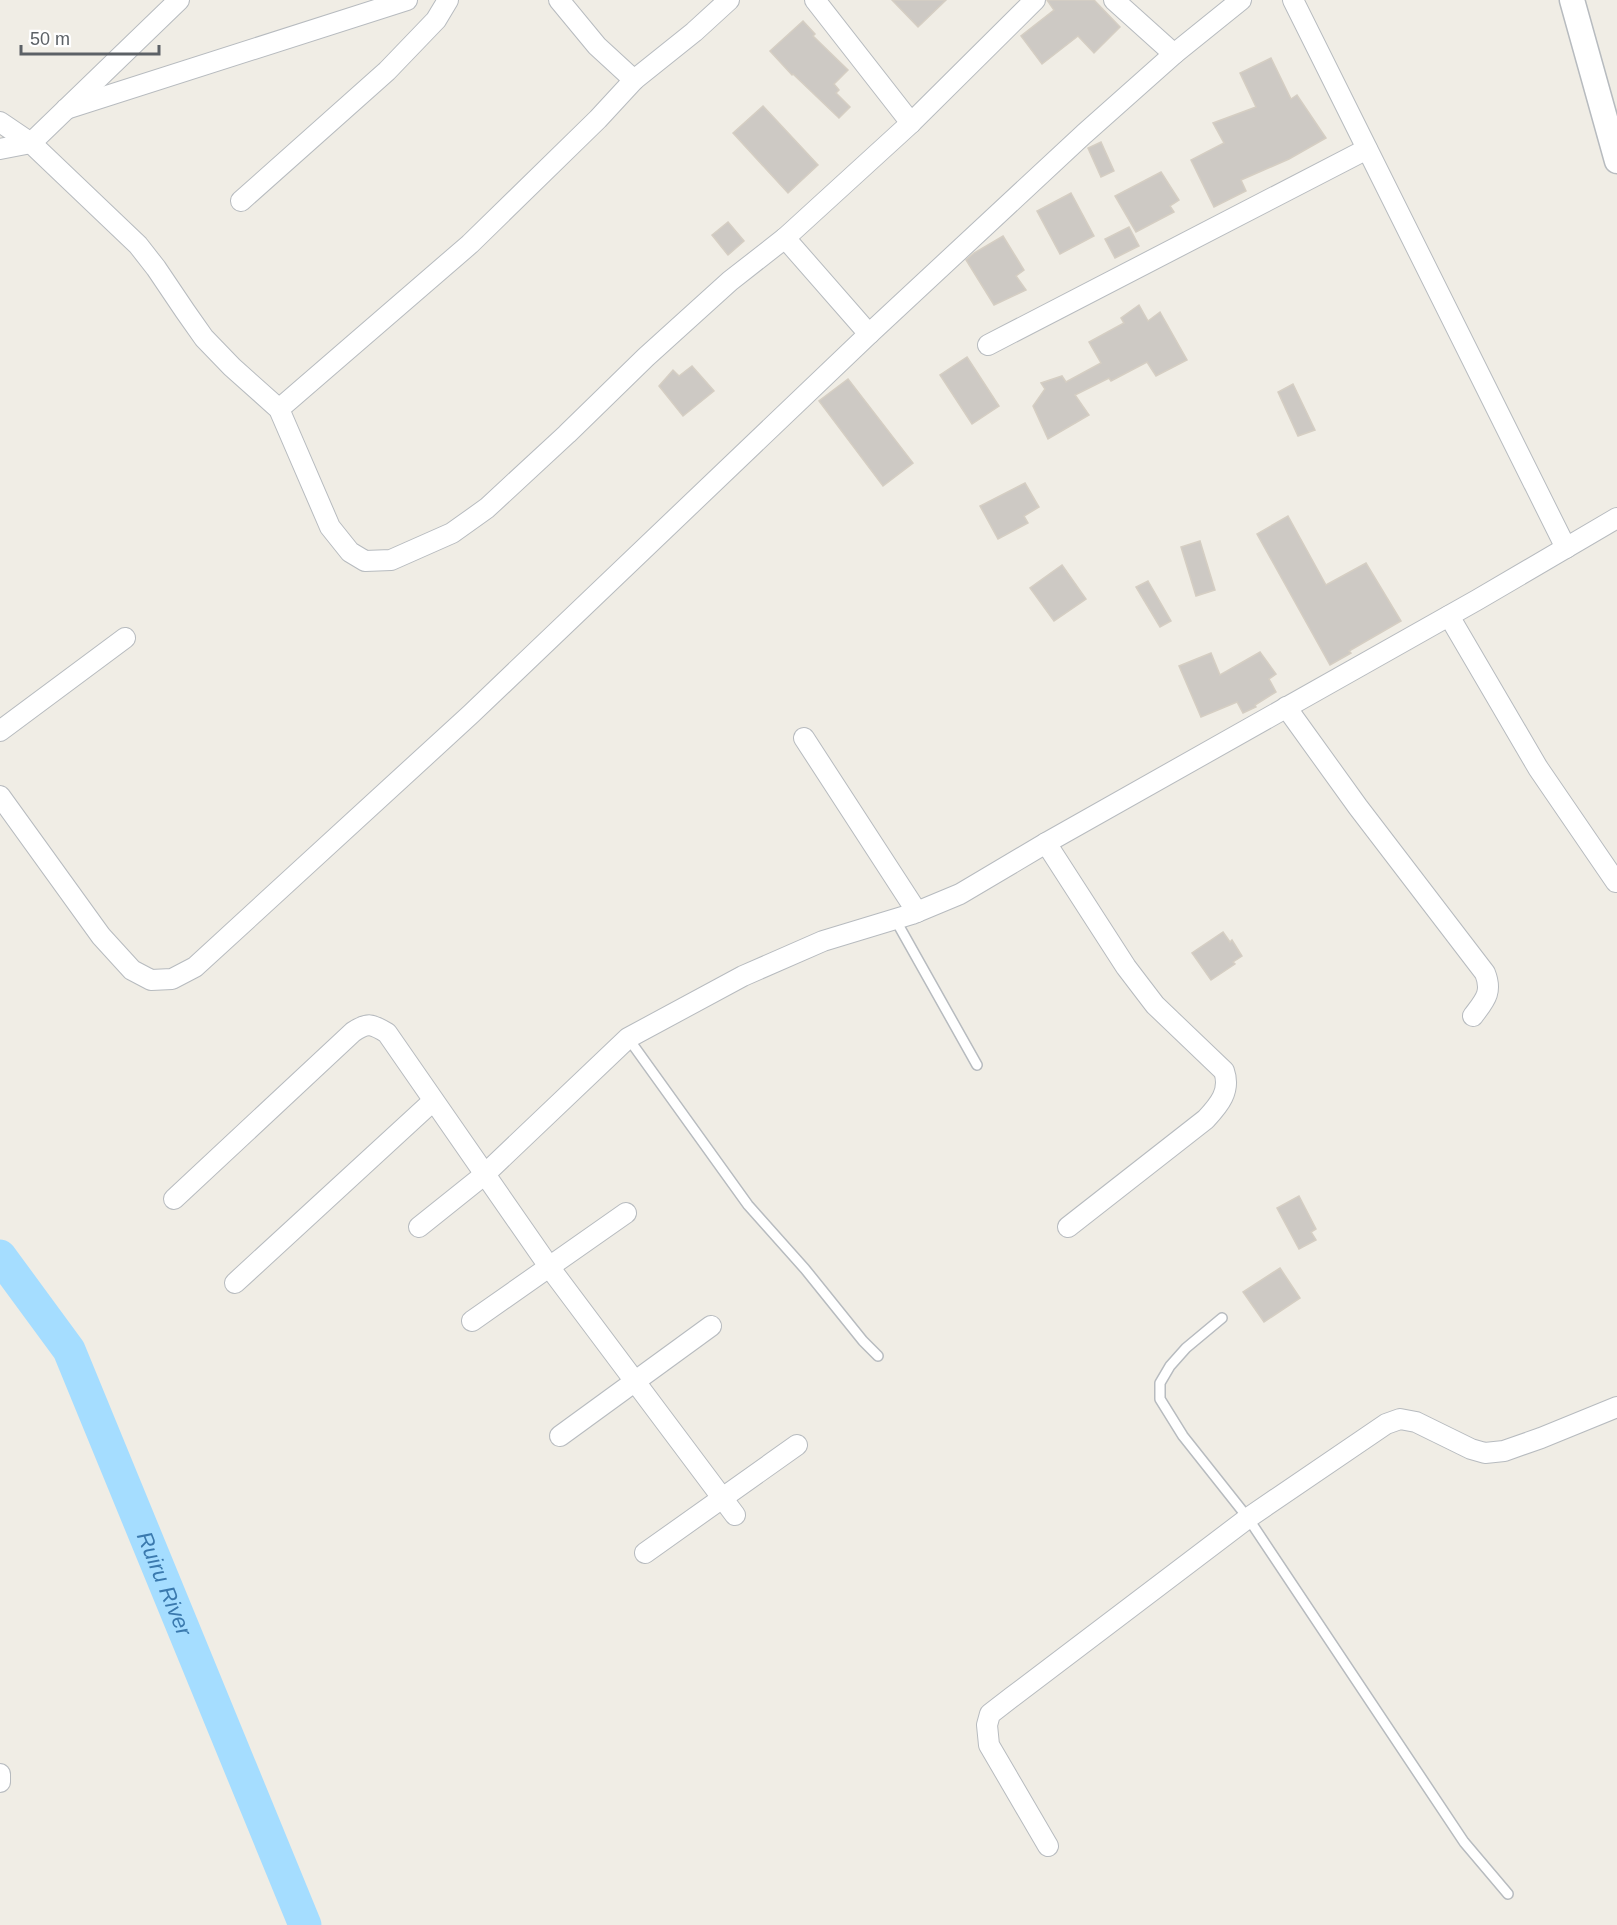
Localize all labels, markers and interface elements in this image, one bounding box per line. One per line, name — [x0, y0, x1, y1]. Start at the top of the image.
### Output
scale bar — [21, 18, 159, 56]
text: 50 m — [30, 29, 70, 49]
water label: Ruiru River — [132, 1528, 198, 1641]

